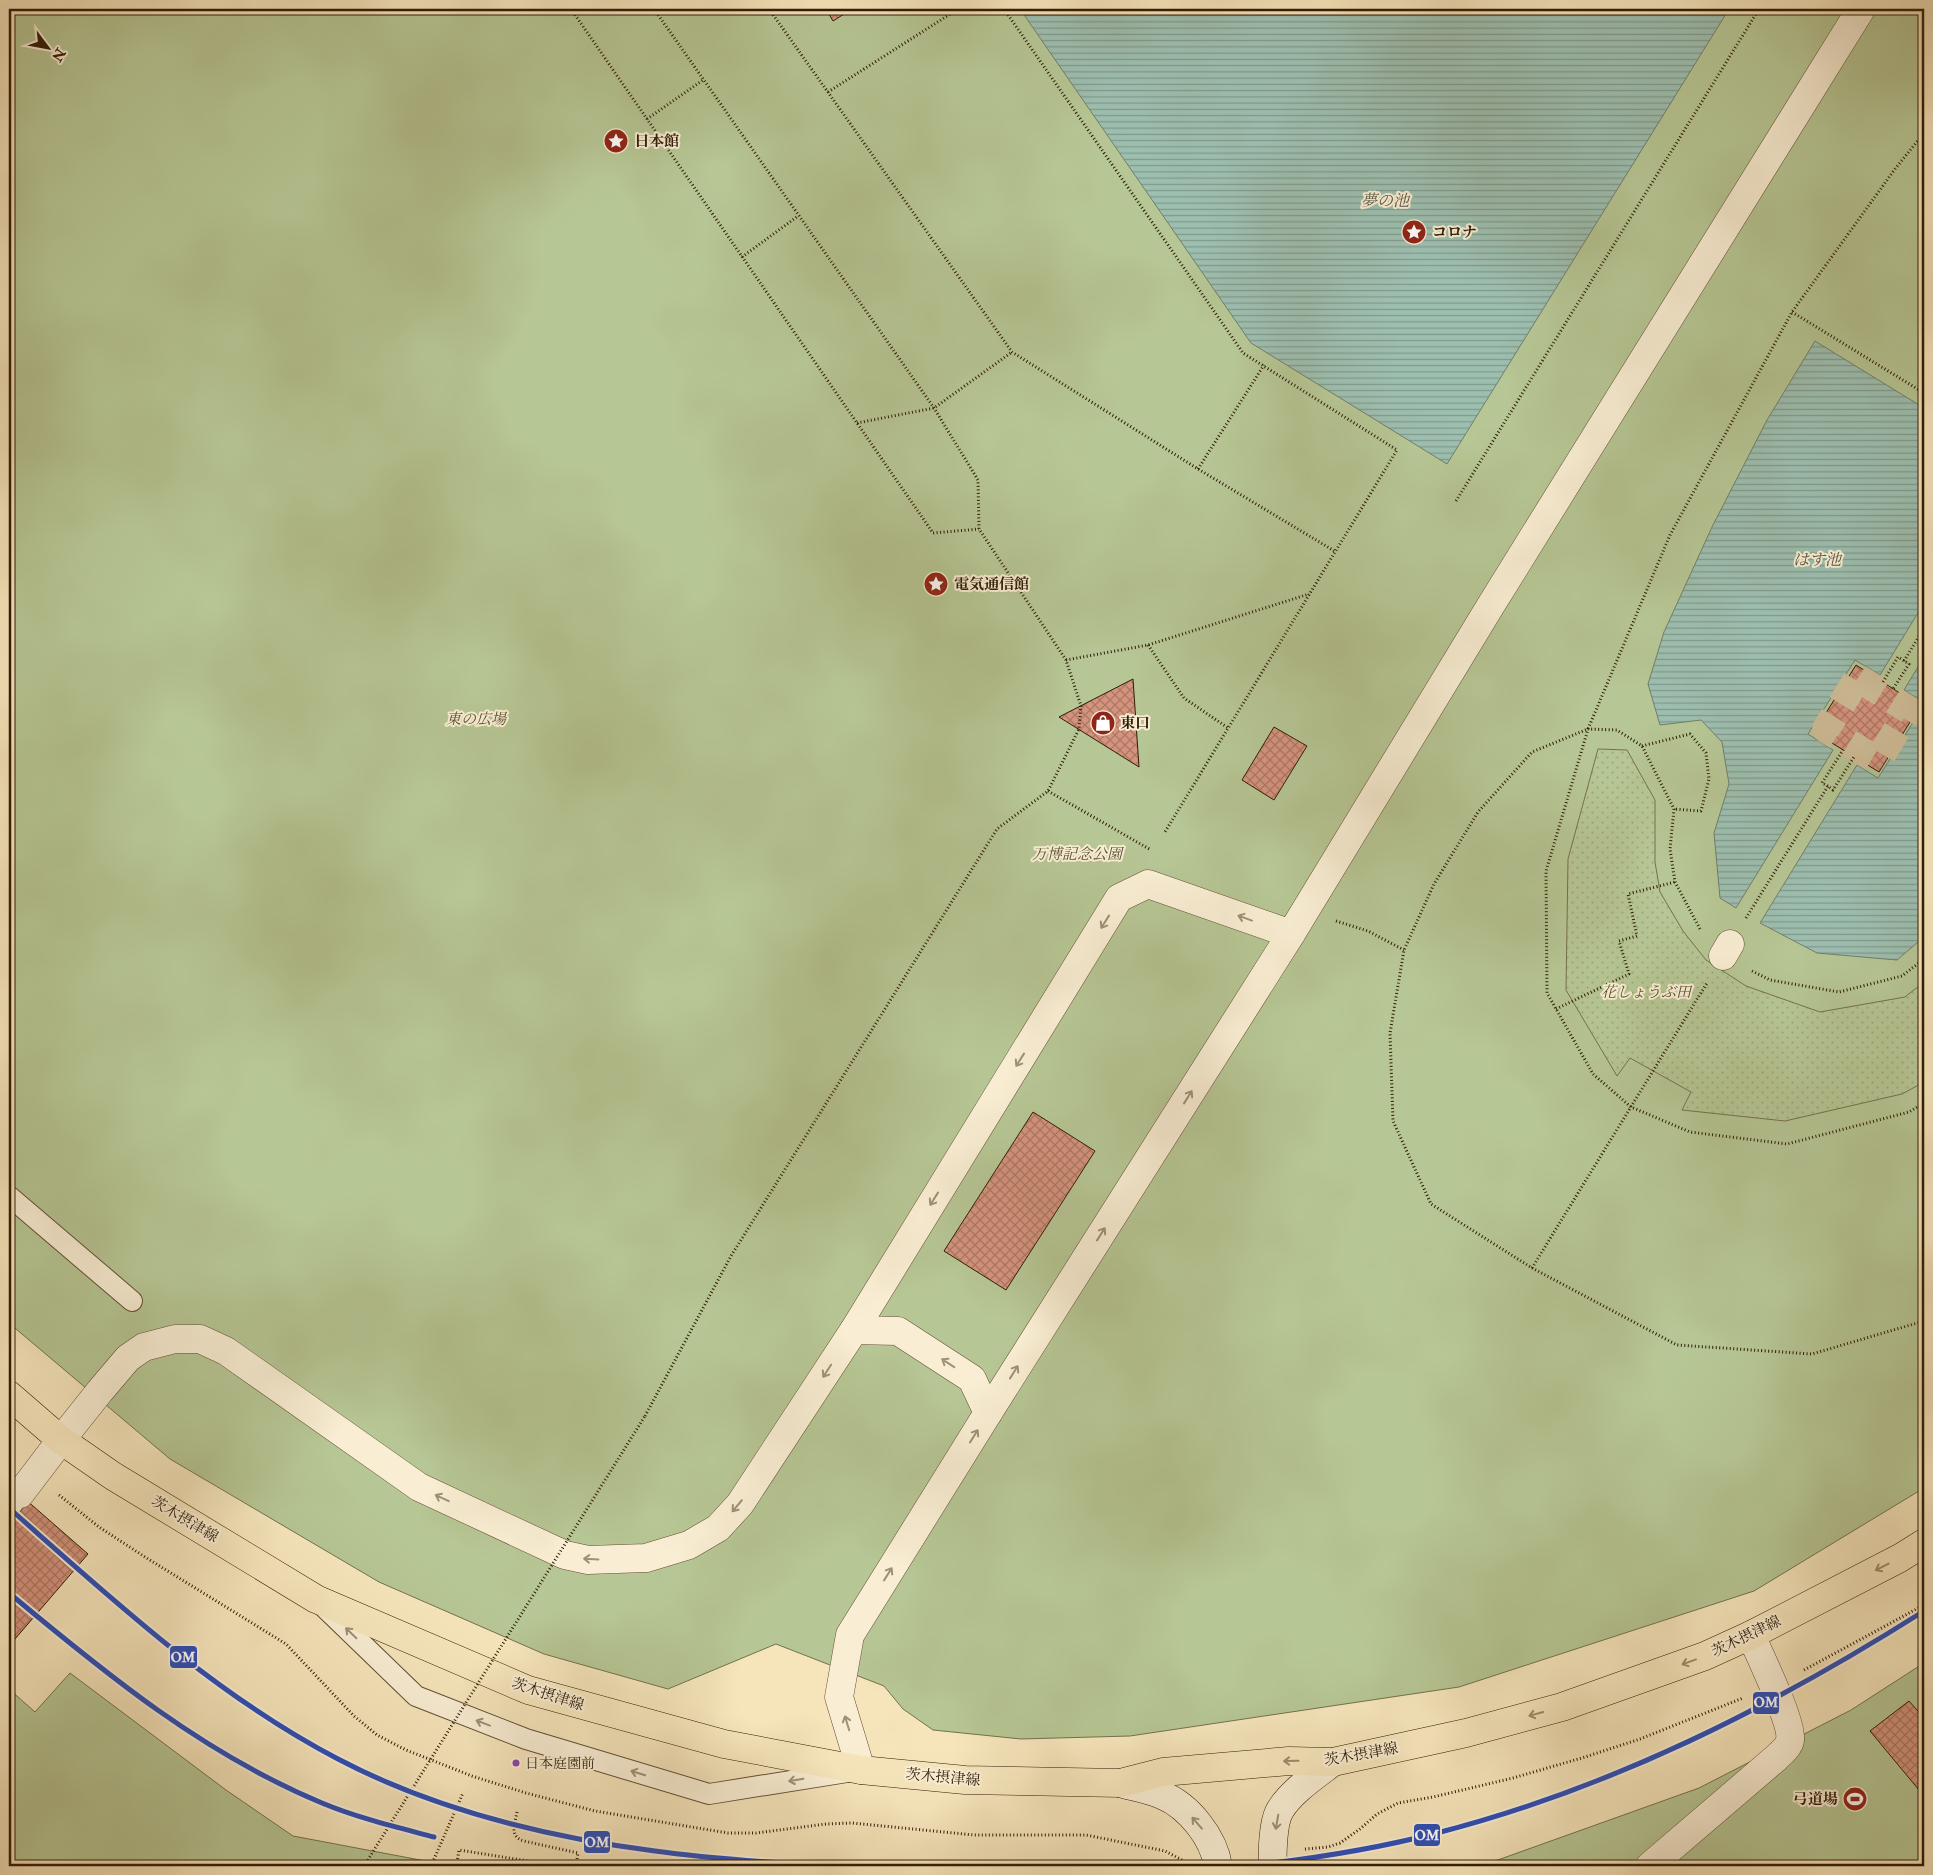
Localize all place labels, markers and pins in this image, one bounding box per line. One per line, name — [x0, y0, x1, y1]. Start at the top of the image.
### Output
place icon: 日本館 — [603, 128, 629, 154]
place label: 日本館 — [634, 132, 679, 151]
place icon: コロナ — [1401, 219, 1427, 245]
place label: コロナ — [1432, 223, 1477, 242]
place icon: 電気通信館 — [923, 571, 949, 597]
place label: 電気通信館 — [954, 575, 1029, 594]
shop icon: 東口 — [1090, 710, 1116, 736]
place label: 東口 — [1120, 714, 1150, 733]
place label: 日本庭園前 — [525, 1755, 595, 1772]
marker: 日本庭園前 — [511, 1758, 521, 1768]
sports icon: 弓道場 — [1842, 1786, 1868, 1812]
place label: 弓道場 — [1793, 1790, 1838, 1809]

